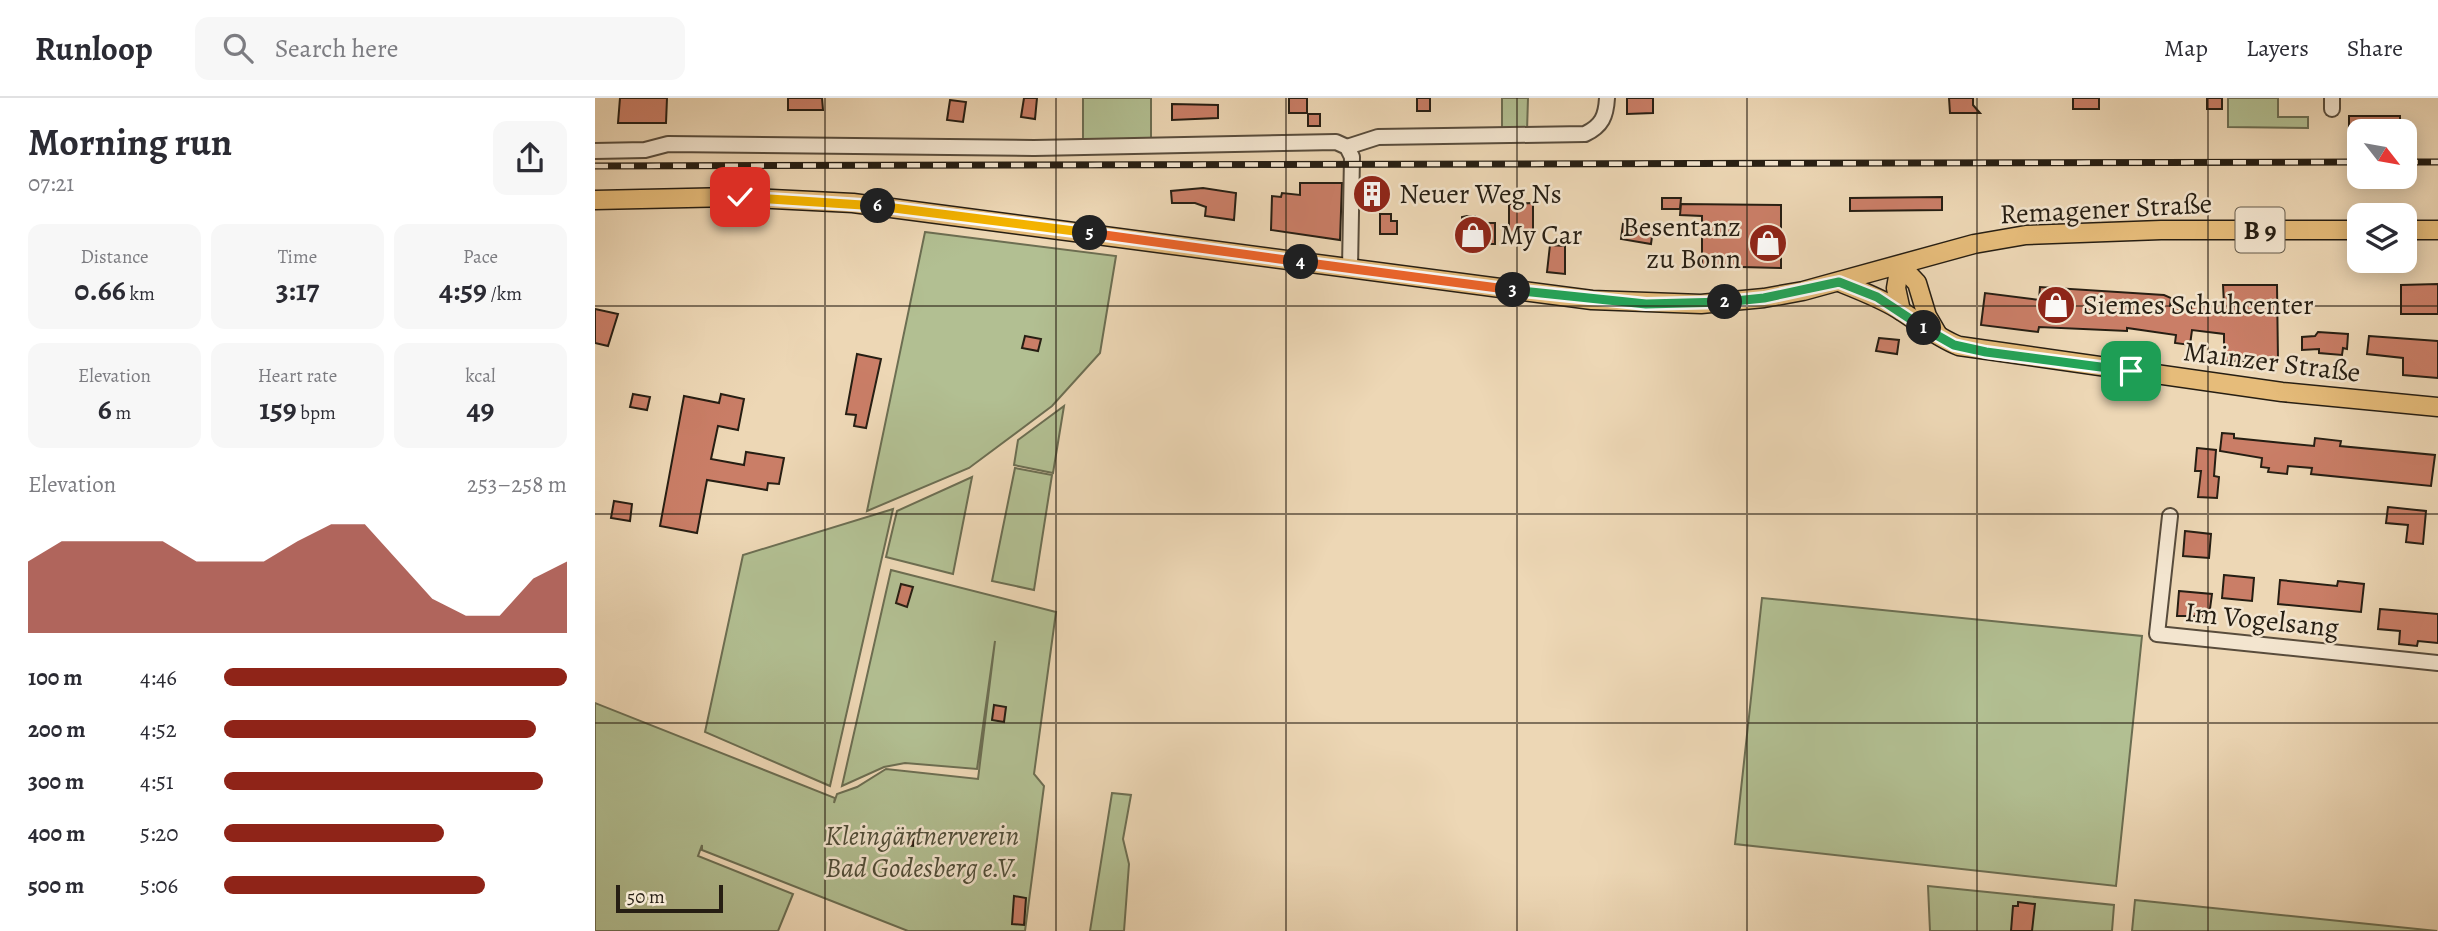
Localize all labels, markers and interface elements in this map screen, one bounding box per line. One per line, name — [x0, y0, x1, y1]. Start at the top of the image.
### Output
search box — [195, 17, 685, 80]
text: Runloop — [35, 26, 153, 71]
icon: search — [219, 29, 257, 67]
text: Search here — [275, 31, 398, 66]
text: Map — [2164, 32, 2208, 64]
text: Layers — [2246, 32, 2309, 64]
text: Share — [2347, 32, 2403, 64]
text: Morning run — [28, 116, 232, 168]
north arrow — [2347, 119, 2417, 189]
map controls — [2347, 119, 2417, 273]
button: share — [493, 121, 567, 195]
pin — [710, 167, 770, 227]
text: 07:21 — [28, 168, 74, 199]
building icon: Neuer Weg Ns — [1351, 173, 1393, 215]
place label: Neuer Weg Ns — [1399, 175, 1562, 213]
icon: check — [721, 178, 759, 216]
street label: Remagener Straße — [1999, 184, 2213, 234]
pin: 6 — [861, 188, 895, 224]
text: 6 — [873, 192, 882, 218]
button: layers — [2347, 203, 2417, 273]
place label: Besentanz zu Bonn — [1622, 208, 1741, 278]
road number: B 9 — [2235, 208, 2285, 252]
shop icon: My Car — [1452, 214, 1494, 256]
pin: 5 — [1072, 216, 1107, 250]
place label: My Car — [1500, 216, 1583, 254]
text: 5 — [1085, 219, 1094, 245]
shop icon: Besentanz zu Bonn — [1747, 222, 1789, 264]
text: Distance — [80, 244, 149, 270]
text: Time — [278, 244, 317, 270]
text: Pace — [463, 244, 498, 270]
pin: 4 — [1283, 244, 1319, 280]
text: 4 — [1296, 248, 1305, 274]
text: 0.66 — [74, 270, 126, 310]
text: 3:17 — [276, 270, 319, 310]
text: 4:59 — [439, 270, 487, 310]
pin: 3 — [1495, 272, 1531, 308]
text: 3 — [1508, 276, 1517, 302]
text: km — [126, 281, 155, 307]
text: /km — [487, 281, 522, 307]
pin: 2 — [1707, 284, 1743, 320]
shop icon: Siemes Schuhcenter — [2035, 284, 2077, 326]
place label: Siemes Schuhcenter — [2083, 286, 2314, 324]
text: 2 — [1720, 288, 1729, 314]
pin: 1 — [1907, 310, 1941, 345]
text: 1 — [1920, 314, 1927, 340]
street label: Mainzer Straße — [2181, 332, 2363, 392]
pin — [2101, 341, 2161, 401]
icon: arrive — [2112, 352, 2150, 390]
text: Elevation — [78, 363, 151, 389]
text: Heart rate — [258, 363, 337, 389]
text: kcal — [465, 363, 496, 389]
text: 6 — [98, 389, 112, 429]
text: 159 — [259, 389, 297, 429]
text: 49 — [467, 389, 495, 429]
text: m — [112, 400, 131, 426]
text: bpm — [297, 400, 336, 426]
text: Elevation — [28, 469, 116, 500]
text: 253–258 m — [467, 469, 567, 500]
street label: Im Vogelsang — [2183, 593, 2341, 647]
text: 100 m — [28, 662, 83, 693]
text: 4:46 — [140, 662, 177, 693]
text: 200 m — [28, 714, 86, 745]
text: 4:52 — [140, 714, 177, 745]
text: 300 m — [28, 766, 84, 797]
text: 4:51 — [140, 766, 174, 797]
park label: Kleingärtnerverein Bad Godesberg e.V. — [825, 817, 1019, 887]
text: 400 m — [28, 818, 85, 849]
text: 5:20 — [140, 818, 179, 849]
text: 500 m — [28, 870, 84, 901]
text: 5:06 — [140, 870, 178, 901]
scale bar — [616, 882, 723, 914]
text: 50 m — [627, 884, 665, 910]

